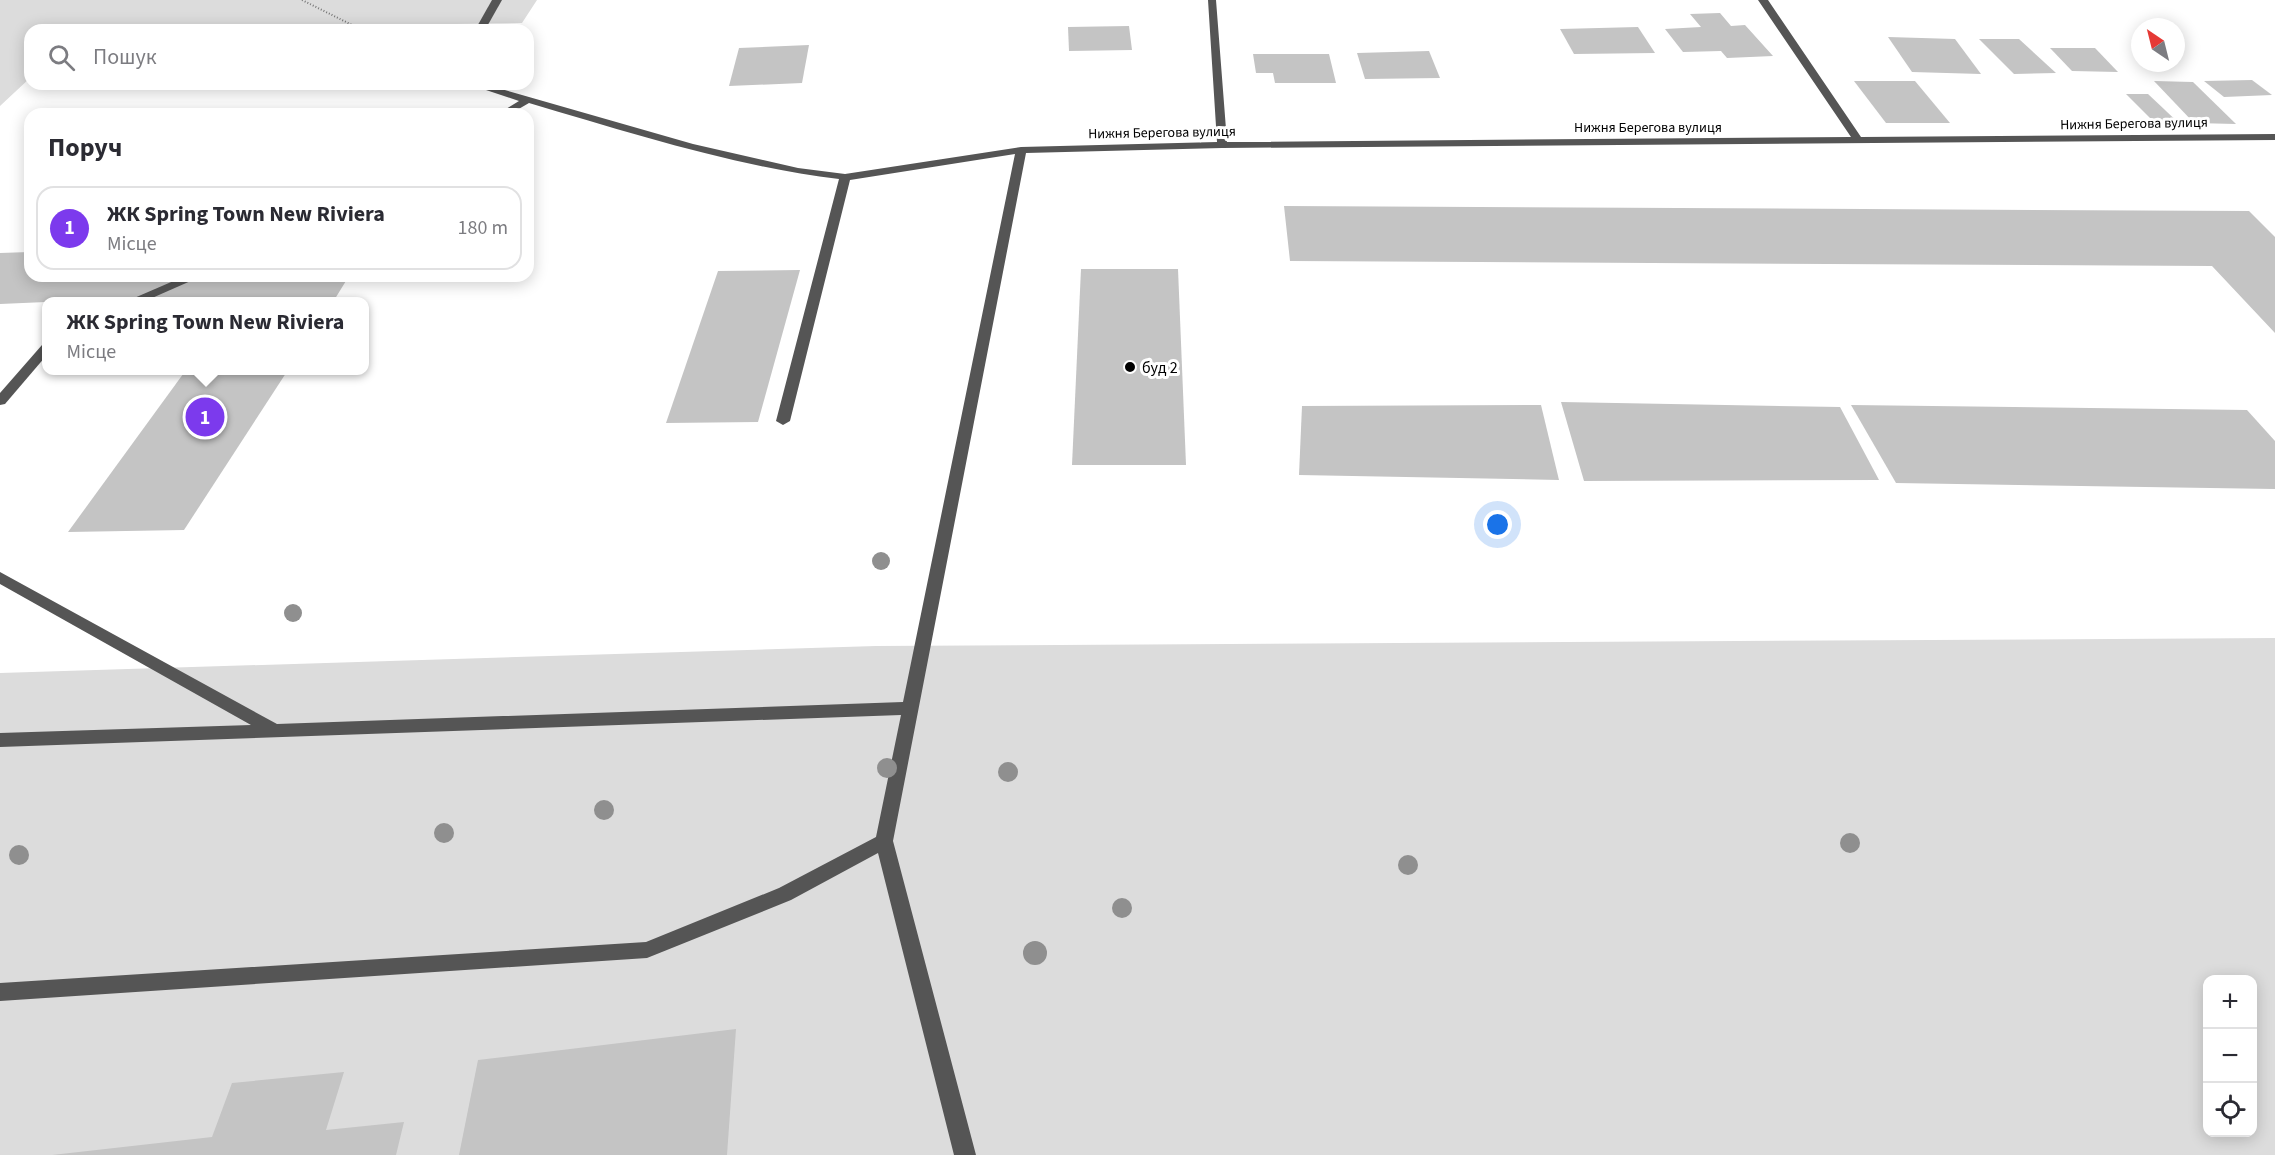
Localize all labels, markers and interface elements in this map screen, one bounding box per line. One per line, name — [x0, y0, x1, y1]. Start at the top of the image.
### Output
north arrow — [2131, 18, 2185, 72]
search box — [24, 24, 534, 90]
icon: search — [45, 41, 78, 74]
text: Пошук — [93, 41, 157, 73]
street label: Нижня Берегова вулиця — [2060, 113, 2208, 135]
street label: Нижня Берегова вулиця — [1574, 118, 1722, 138]
street label: Нижня Берегова вулиця — [1088, 122, 1236, 144]
text: Поруч — [48, 129, 122, 166]
text: ЖК Spring Town New Riviera — [107, 198, 385, 230]
text: 1 — [64, 214, 75, 242]
text: 180 m — [458, 214, 508, 242]
text: Місце — [107, 230, 157, 258]
popup — [42, 297, 369, 375]
text: ЖК Spring Town New Riviera — [67, 306, 344, 338]
text: Місце — [67, 338, 116, 366]
place label: буд 2 — [1142, 357, 1178, 379]
marker: буд 2 — [1123, 360, 1137, 374]
pin: 1 — [186, 394, 224, 440]
your location — [1483, 510, 1512, 539]
map controls — [2203, 975, 2257, 1137]
button: + — [2203, 975, 2257, 1029]
button: − — [2203, 1029, 2257, 1083]
button: locate — [2203, 1083, 2257, 1137]

